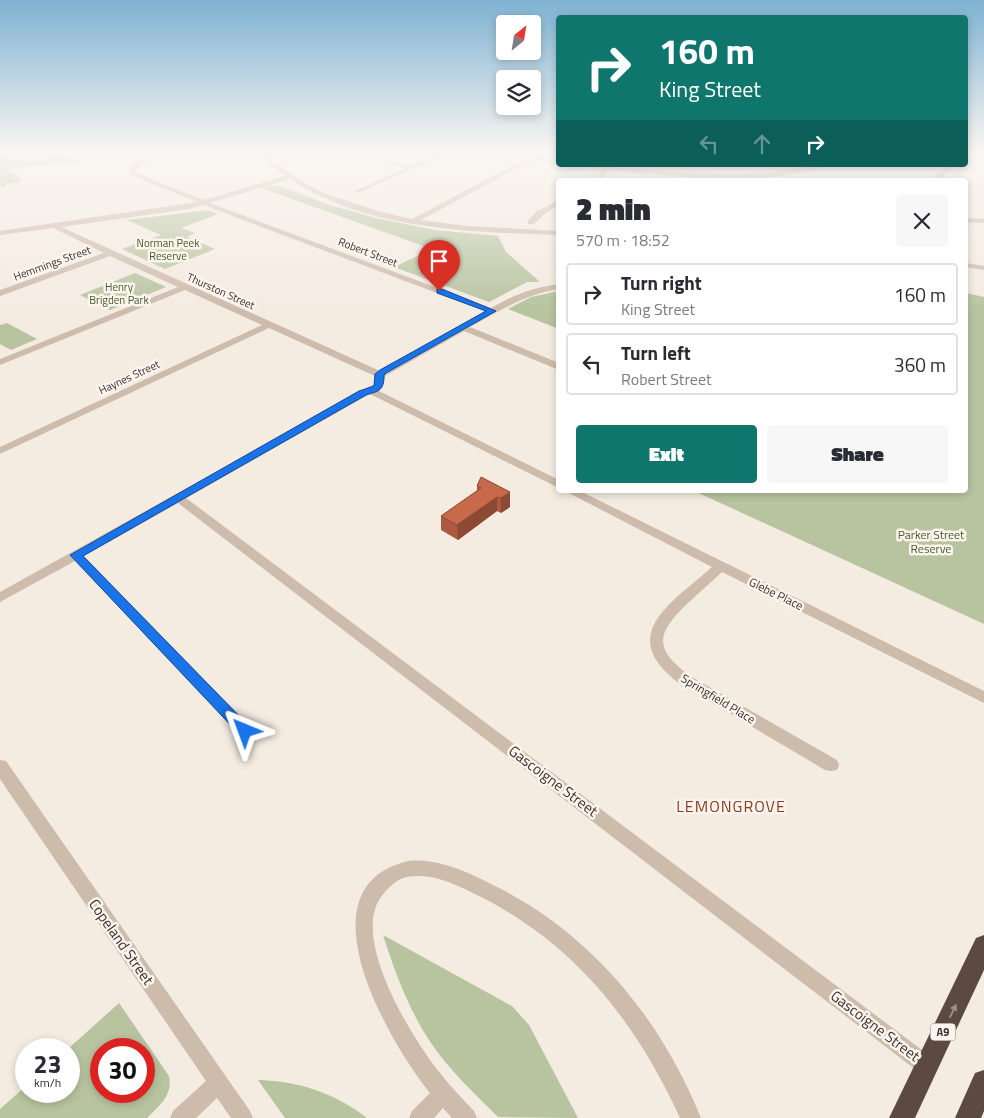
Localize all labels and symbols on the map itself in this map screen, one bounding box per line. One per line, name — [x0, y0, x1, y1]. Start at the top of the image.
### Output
north arrow — [496, 15, 541, 60]
street label: Robert Street — [336, 233, 400, 271]
park label: Norman Peek Reserve — [137, 235, 200, 264]
pin — [418, 240, 460, 291]
street label: Hemmings Street — [11, 242, 93, 284]
street label: Thurston Street — [184, 269, 258, 313]
park label: Henry Brigden Park — [89, 279, 149, 308]
street label: Haynes Street — [96, 356, 162, 398]
park label: Parker Street Reserve — [898, 525, 965, 558]
street label: Glebe Place — [746, 572, 807, 615]
street label: Springfield Place — [677, 669, 759, 728]
position arrow — [218, 704, 270, 756]
street label: Gascoigne Street — [504, 739, 603, 822]
district label: LEMONGROVE — [676, 794, 786, 818]
street label: Copeland Street — [83, 894, 160, 990]
street label: Gascoigne Street — [826, 984, 925, 1067]
one-way arrow — [950, 1004, 958, 1018]
road number: A9 — [930, 1024, 956, 1040]
speed limit sign: 30 — [90, 1038, 155, 1103]

